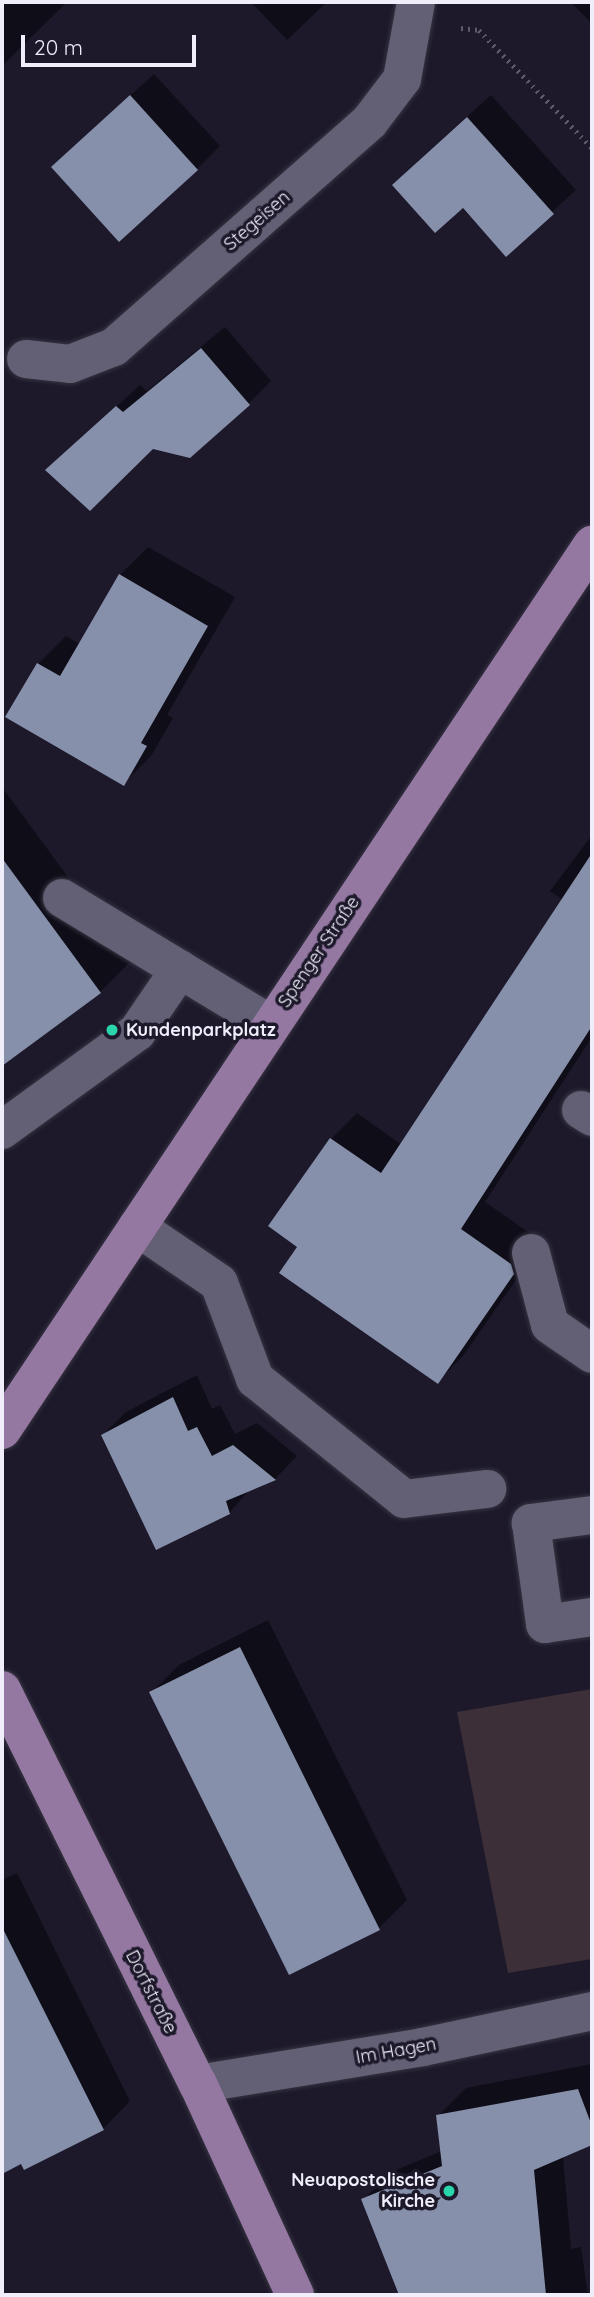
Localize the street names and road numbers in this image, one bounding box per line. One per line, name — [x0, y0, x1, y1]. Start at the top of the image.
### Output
street label: Stegeisen — [220, 187, 294, 255]
street label: Spenger Straße — [274, 892, 364, 1012]
street label: Dorfstraße — [121, 1947, 181, 2037]
street label: Im Hagen — [354, 2033, 438, 2069]

